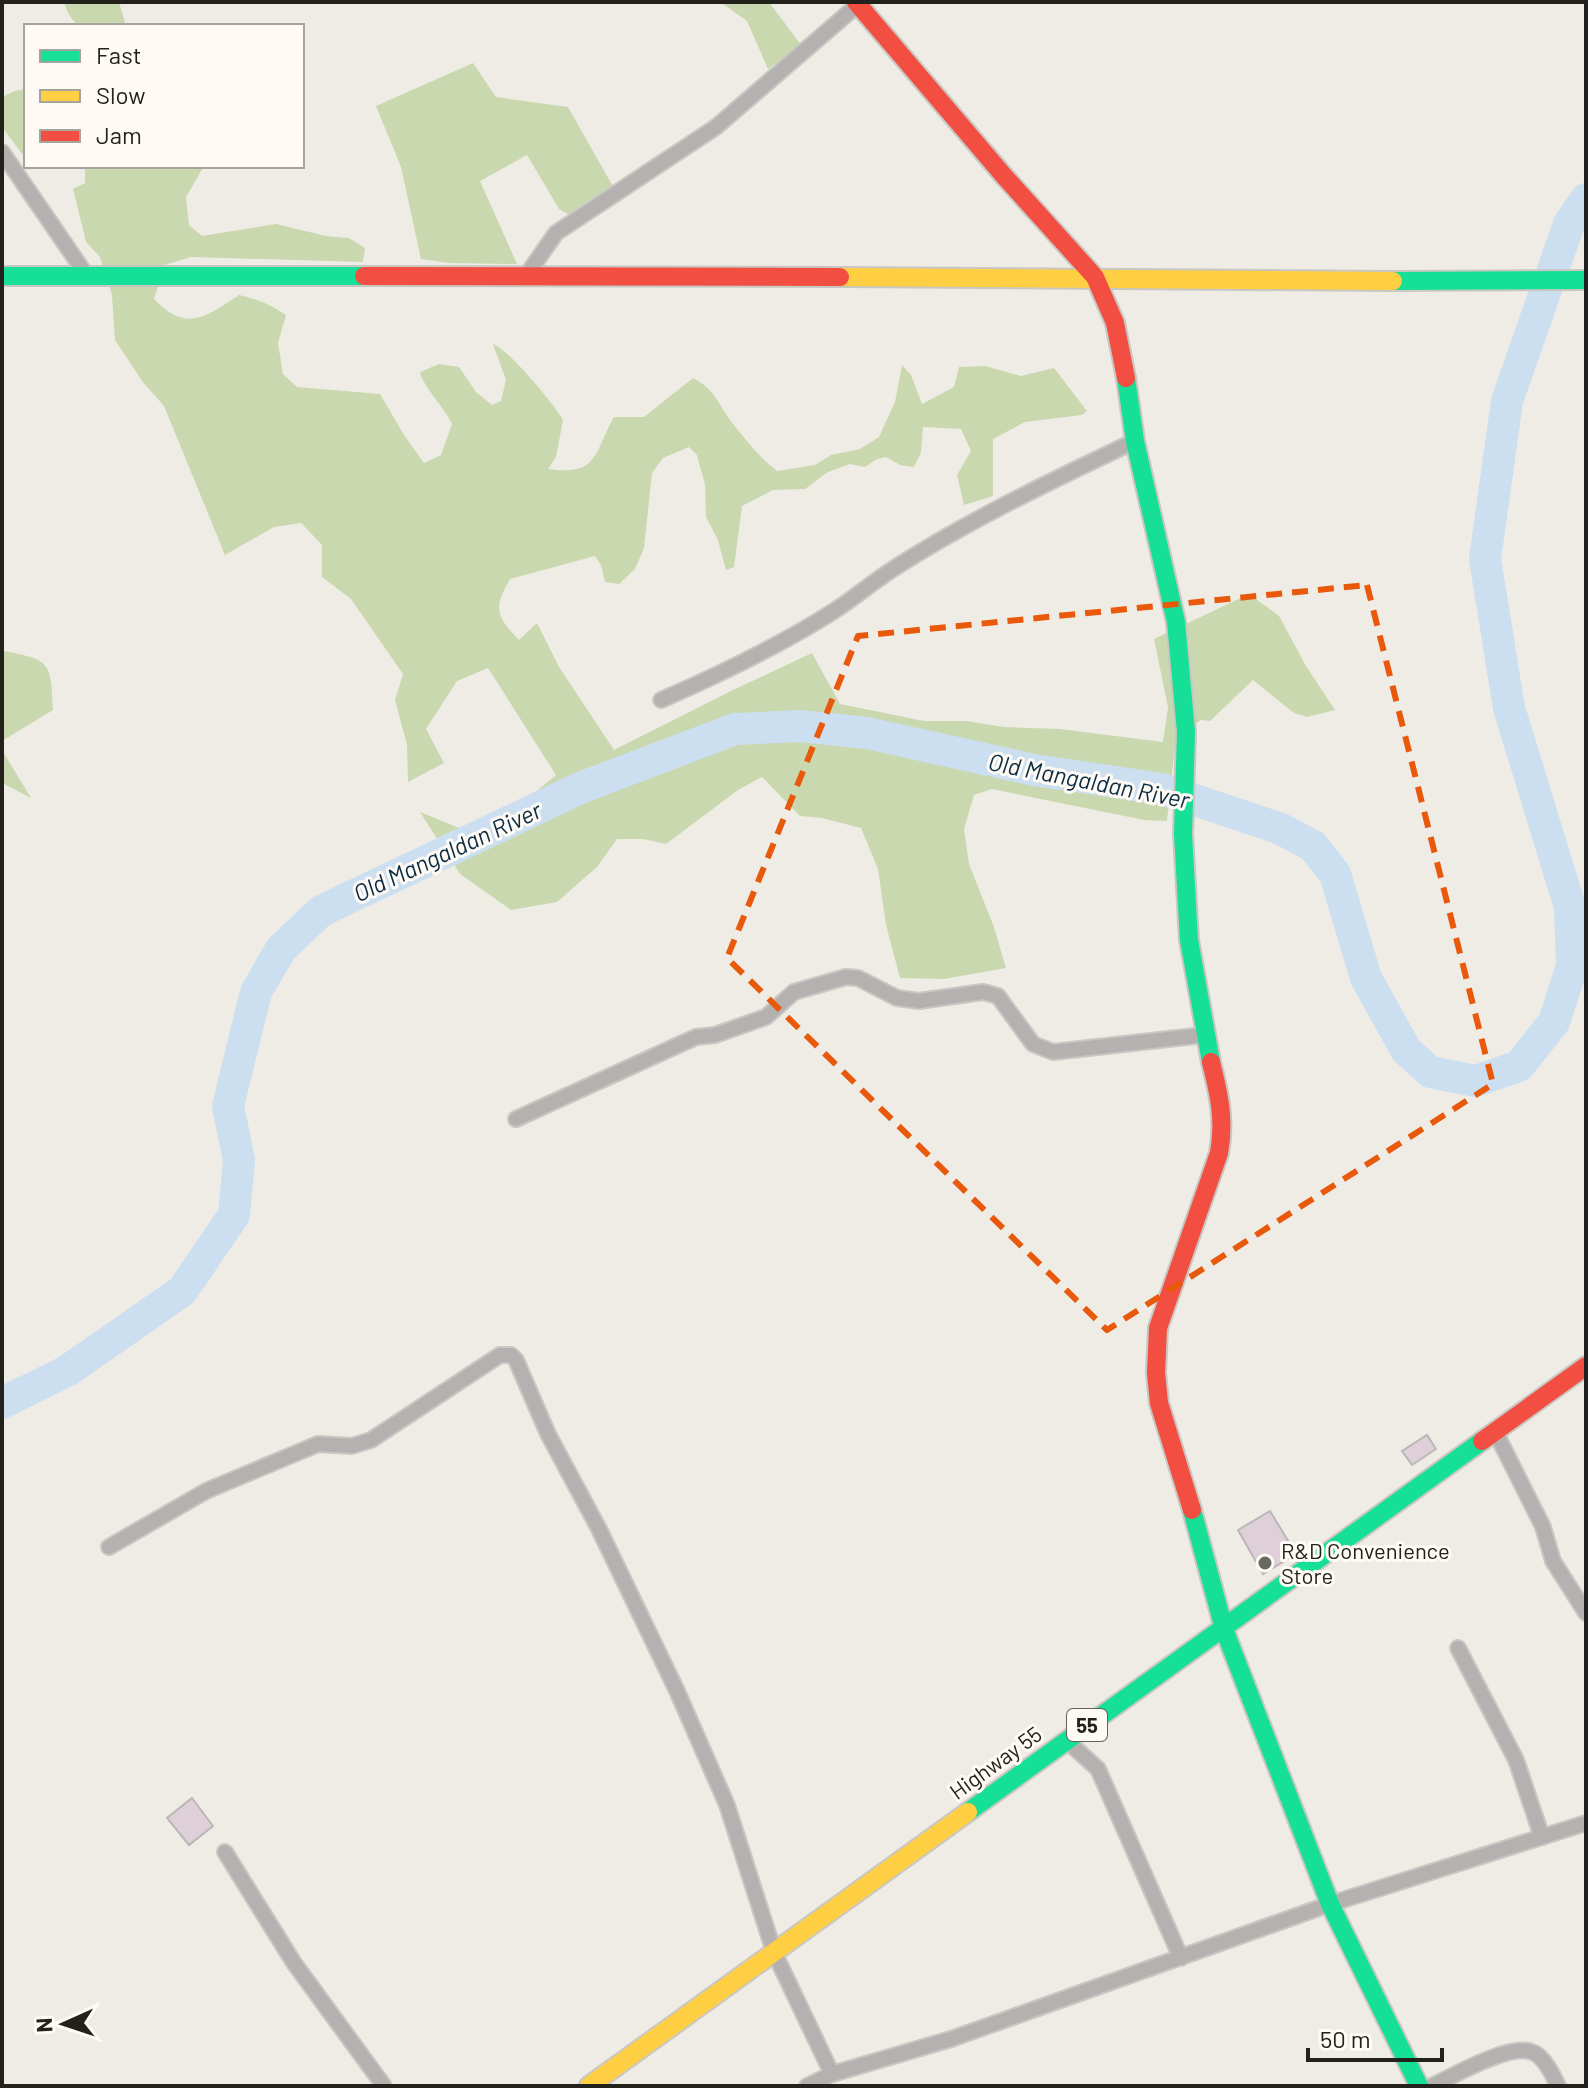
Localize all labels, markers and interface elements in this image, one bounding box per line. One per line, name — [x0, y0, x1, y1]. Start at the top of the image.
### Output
legend — [24, 24, 304, 168]
text: Fast — [96, 40, 141, 69]
text: Slow — [96, 80, 145, 109]
text: Jam — [96, 120, 142, 149]
water label: Old Mangaldan River — [986, 746, 1193, 814]
water label: Old Mangaldan River — [348, 794, 547, 907]
place label: R&D Convenience Store — [1281, 1537, 1450, 1588]
marker: R&D Convenience Store — [1256, 1554, 1274, 1572]
road number: 55 — [1067, 1709, 1107, 1741]
street label: Highway 55 — [944, 1720, 1046, 1804]
north arrow — [24, 1984, 104, 2064]
scale bar — [1308, 2012, 1442, 2062]
text: N — [30, 2017, 56, 2033]
text: 50 m — [1320, 2024, 1371, 2053]

